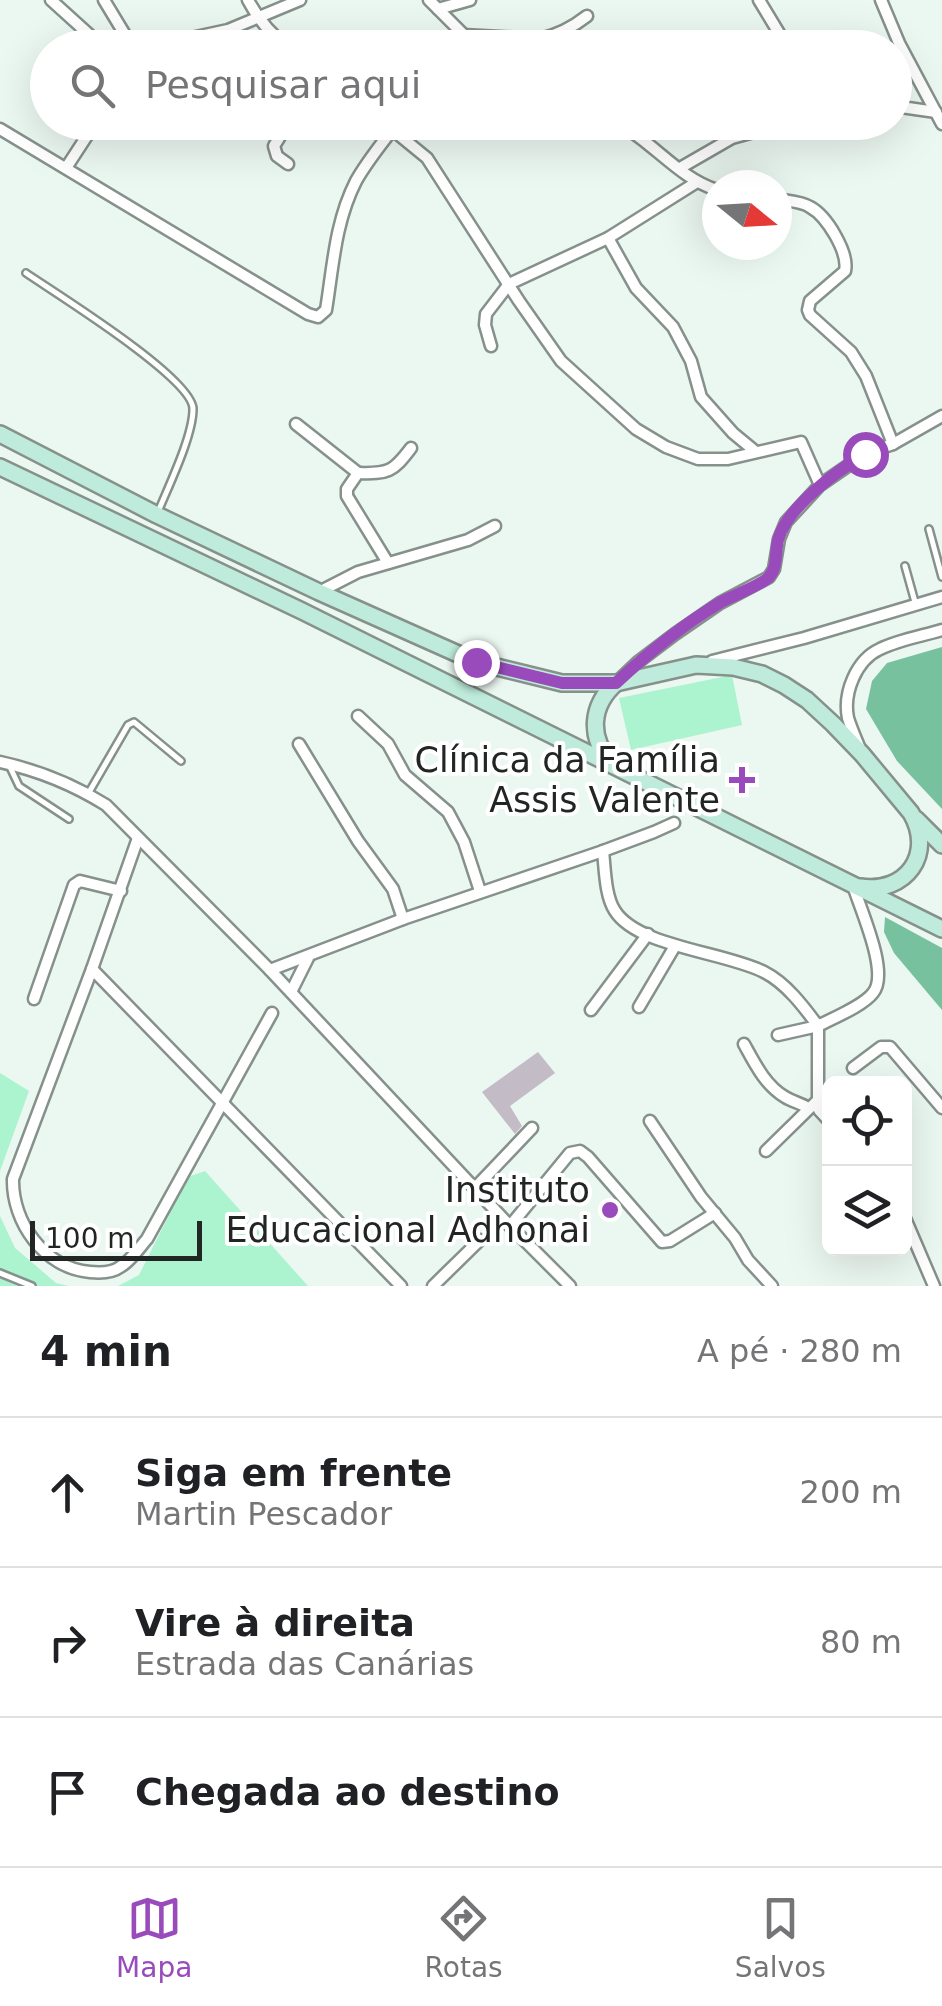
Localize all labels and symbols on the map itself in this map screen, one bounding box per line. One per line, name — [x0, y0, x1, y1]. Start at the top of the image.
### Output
north arrow — [702, 170, 792, 260]
route start — [843, 432, 889, 478]
route end — [454, 640, 500, 686]
place label: Clínica da Família Assis Valente — [415, 740, 720, 820]
marker: Clínica da Família Assis Valente — [729, 767, 755, 793]
place label: Instituto Educacional Adhonai — [225, 1170, 590, 1250]
marker: Instituto Educacional Adhonai — [599, 1199, 621, 1221]
scale bar — [30, 1216, 202, 1260]

